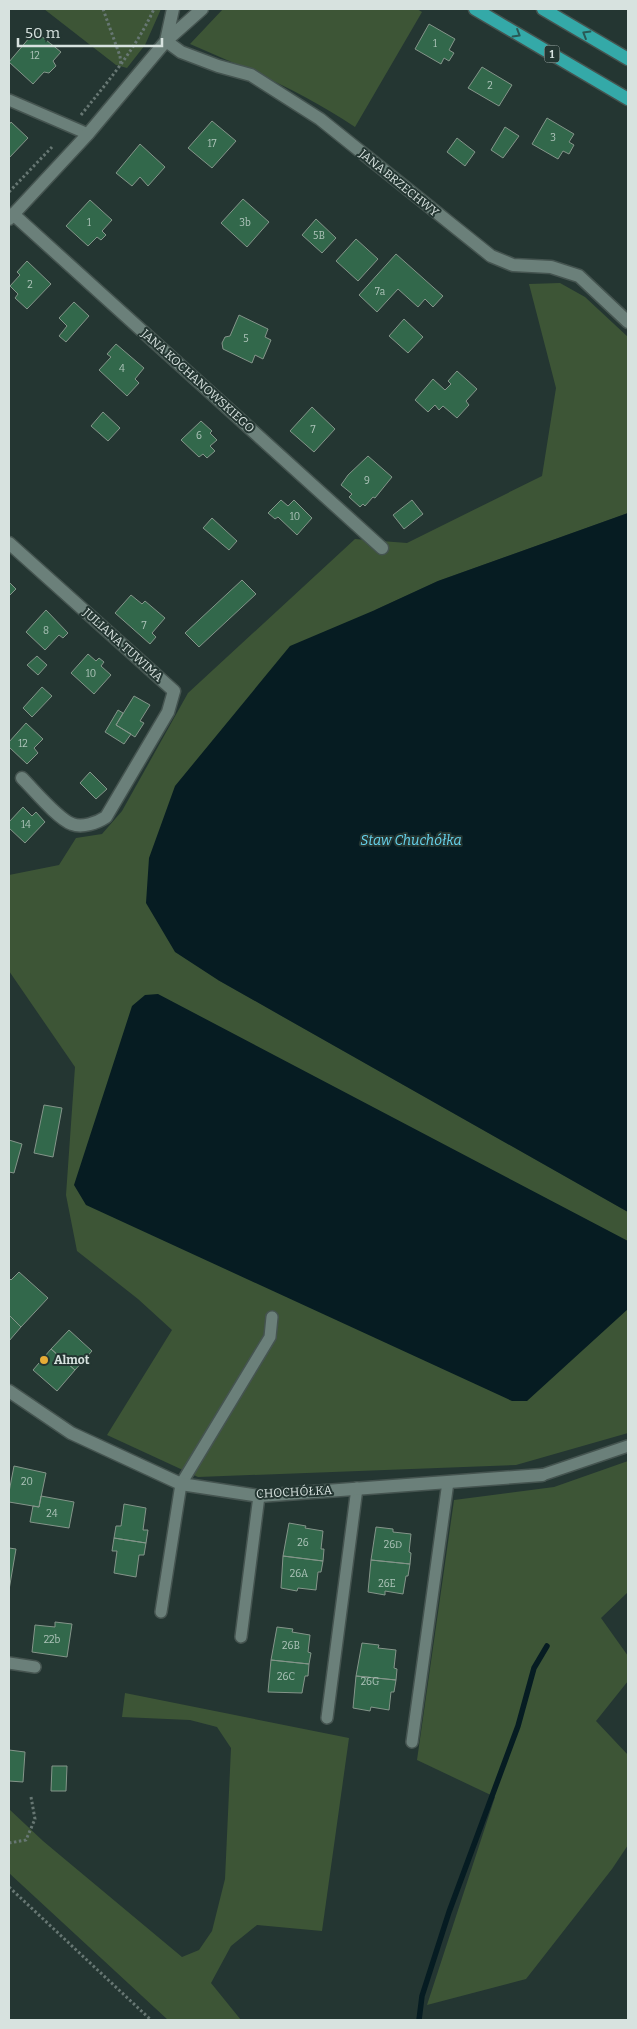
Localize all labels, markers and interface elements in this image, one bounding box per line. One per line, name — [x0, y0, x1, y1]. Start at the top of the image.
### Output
scale bar — [18, 15, 161, 47]
text: 50 m — [25, 24, 61, 42]
one-way arrow — [512, 27, 521, 37]
one-way arrow — [583, 31, 592, 41]
house number: 1 — [433, 38, 437, 50]
road number: 1 — [544, 46, 560, 62]
house number: 12 — [30, 50, 40, 62]
house number: 2 — [487, 80, 493, 92]
house number: 3 — [550, 132, 556, 144]
house number: 17 — [208, 138, 216, 150]
street label: JANA BRZECHWY — [356, 146, 442, 219]
house number: 1 — [87, 217, 91, 229]
house number: 3b — [239, 217, 251, 229]
house number: 5B — [313, 230, 325, 242]
house number: 2 — [27, 279, 33, 291]
house number: 7a — [375, 286, 386, 298]
street label: JANA KOCHANOWSKIEGO — [138, 326, 257, 435]
house number: 5 — [243, 333, 249, 345]
house number: 4 — [119, 363, 125, 375]
house number: 7 — [310, 424, 316, 436]
house number: 6 — [196, 430, 202, 442]
house number: 9 — [364, 475, 370, 487]
house number: 10 — [290, 511, 300, 523]
street label: JULIANA TUWIMA — [80, 605, 166, 685]
house number: 7 — [141, 620, 147, 632]
house number: 8 — [43, 625, 49, 637]
house number: 10 — [86, 668, 96, 680]
house number: 12 — [18, 738, 28, 750]
house number: 14 — [21, 819, 31, 831]
water label: Staw Chuchółka — [360, 832, 462, 849]
place label: Almot — [54, 1353, 90, 1367]
marker: Almot — [38, 1354, 50, 1366]
house number: 20 — [21, 1476, 33, 1488]
street label: CHOCHÓŁKA — [256, 1482, 333, 1501]
house number: 24 — [46, 1508, 58, 1520]
house number: 26 — [297, 1537, 309, 1549]
house number: 26D — [384, 1539, 402, 1551]
house number: 26A — [290, 1568, 309, 1580]
house number: 26E — [378, 1578, 396, 1590]
house number: 22b — [44, 1634, 61, 1646]
house number: 26B — [282, 1640, 300, 1652]
house number: 26C — [277, 1671, 295, 1683]
house number: 26G — [361, 1676, 380, 1688]

